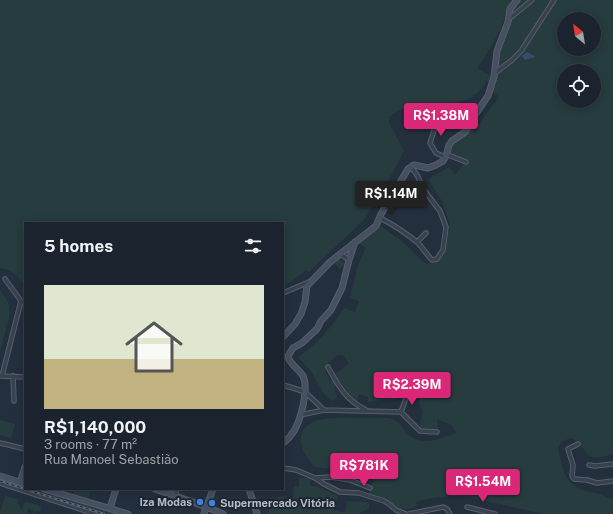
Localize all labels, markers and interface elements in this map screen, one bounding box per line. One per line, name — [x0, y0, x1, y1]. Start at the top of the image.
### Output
north arrow — [557, 12, 601, 56]
map controls — [557, 12, 601, 108]
button: locate — [557, 64, 601, 108]
pin: R$1.38M — [404, 103, 478, 137]
text: R$1.38M — [413, 108, 469, 123]
pin: R$1.14M — [354, 181, 428, 215]
text: R$1.14M — [365, 186, 417, 201]
icon: filters — [242, 235, 264, 257]
text: 5 homes — [44, 236, 113, 256]
icon: home — [118, 311, 190, 383]
pin: R$2.39M — [375, 372, 449, 406]
text: R$2.39M — [383, 377, 441, 392]
text: R$1,140,000 — [44, 417, 146, 437]
text: 3 rooms · 77 m² — [44, 437, 137, 452]
text: Rua Manoel Sebastião — [44, 452, 179, 467]
pin: R$781K — [331, 453, 397, 487]
text: R$781K — [339, 458, 389, 473]
pin: R$1.54M — [446, 469, 520, 503]
text: R$1.54M — [455, 474, 511, 489]
place label: Iza Modas — [139, 496, 192, 508]
marker: Iza Modas — [195, 497, 205, 507]
place label: Supermercado Vitória — [220, 497, 335, 509]
marker: Supermercado Vitória — [207, 498, 217, 508]

